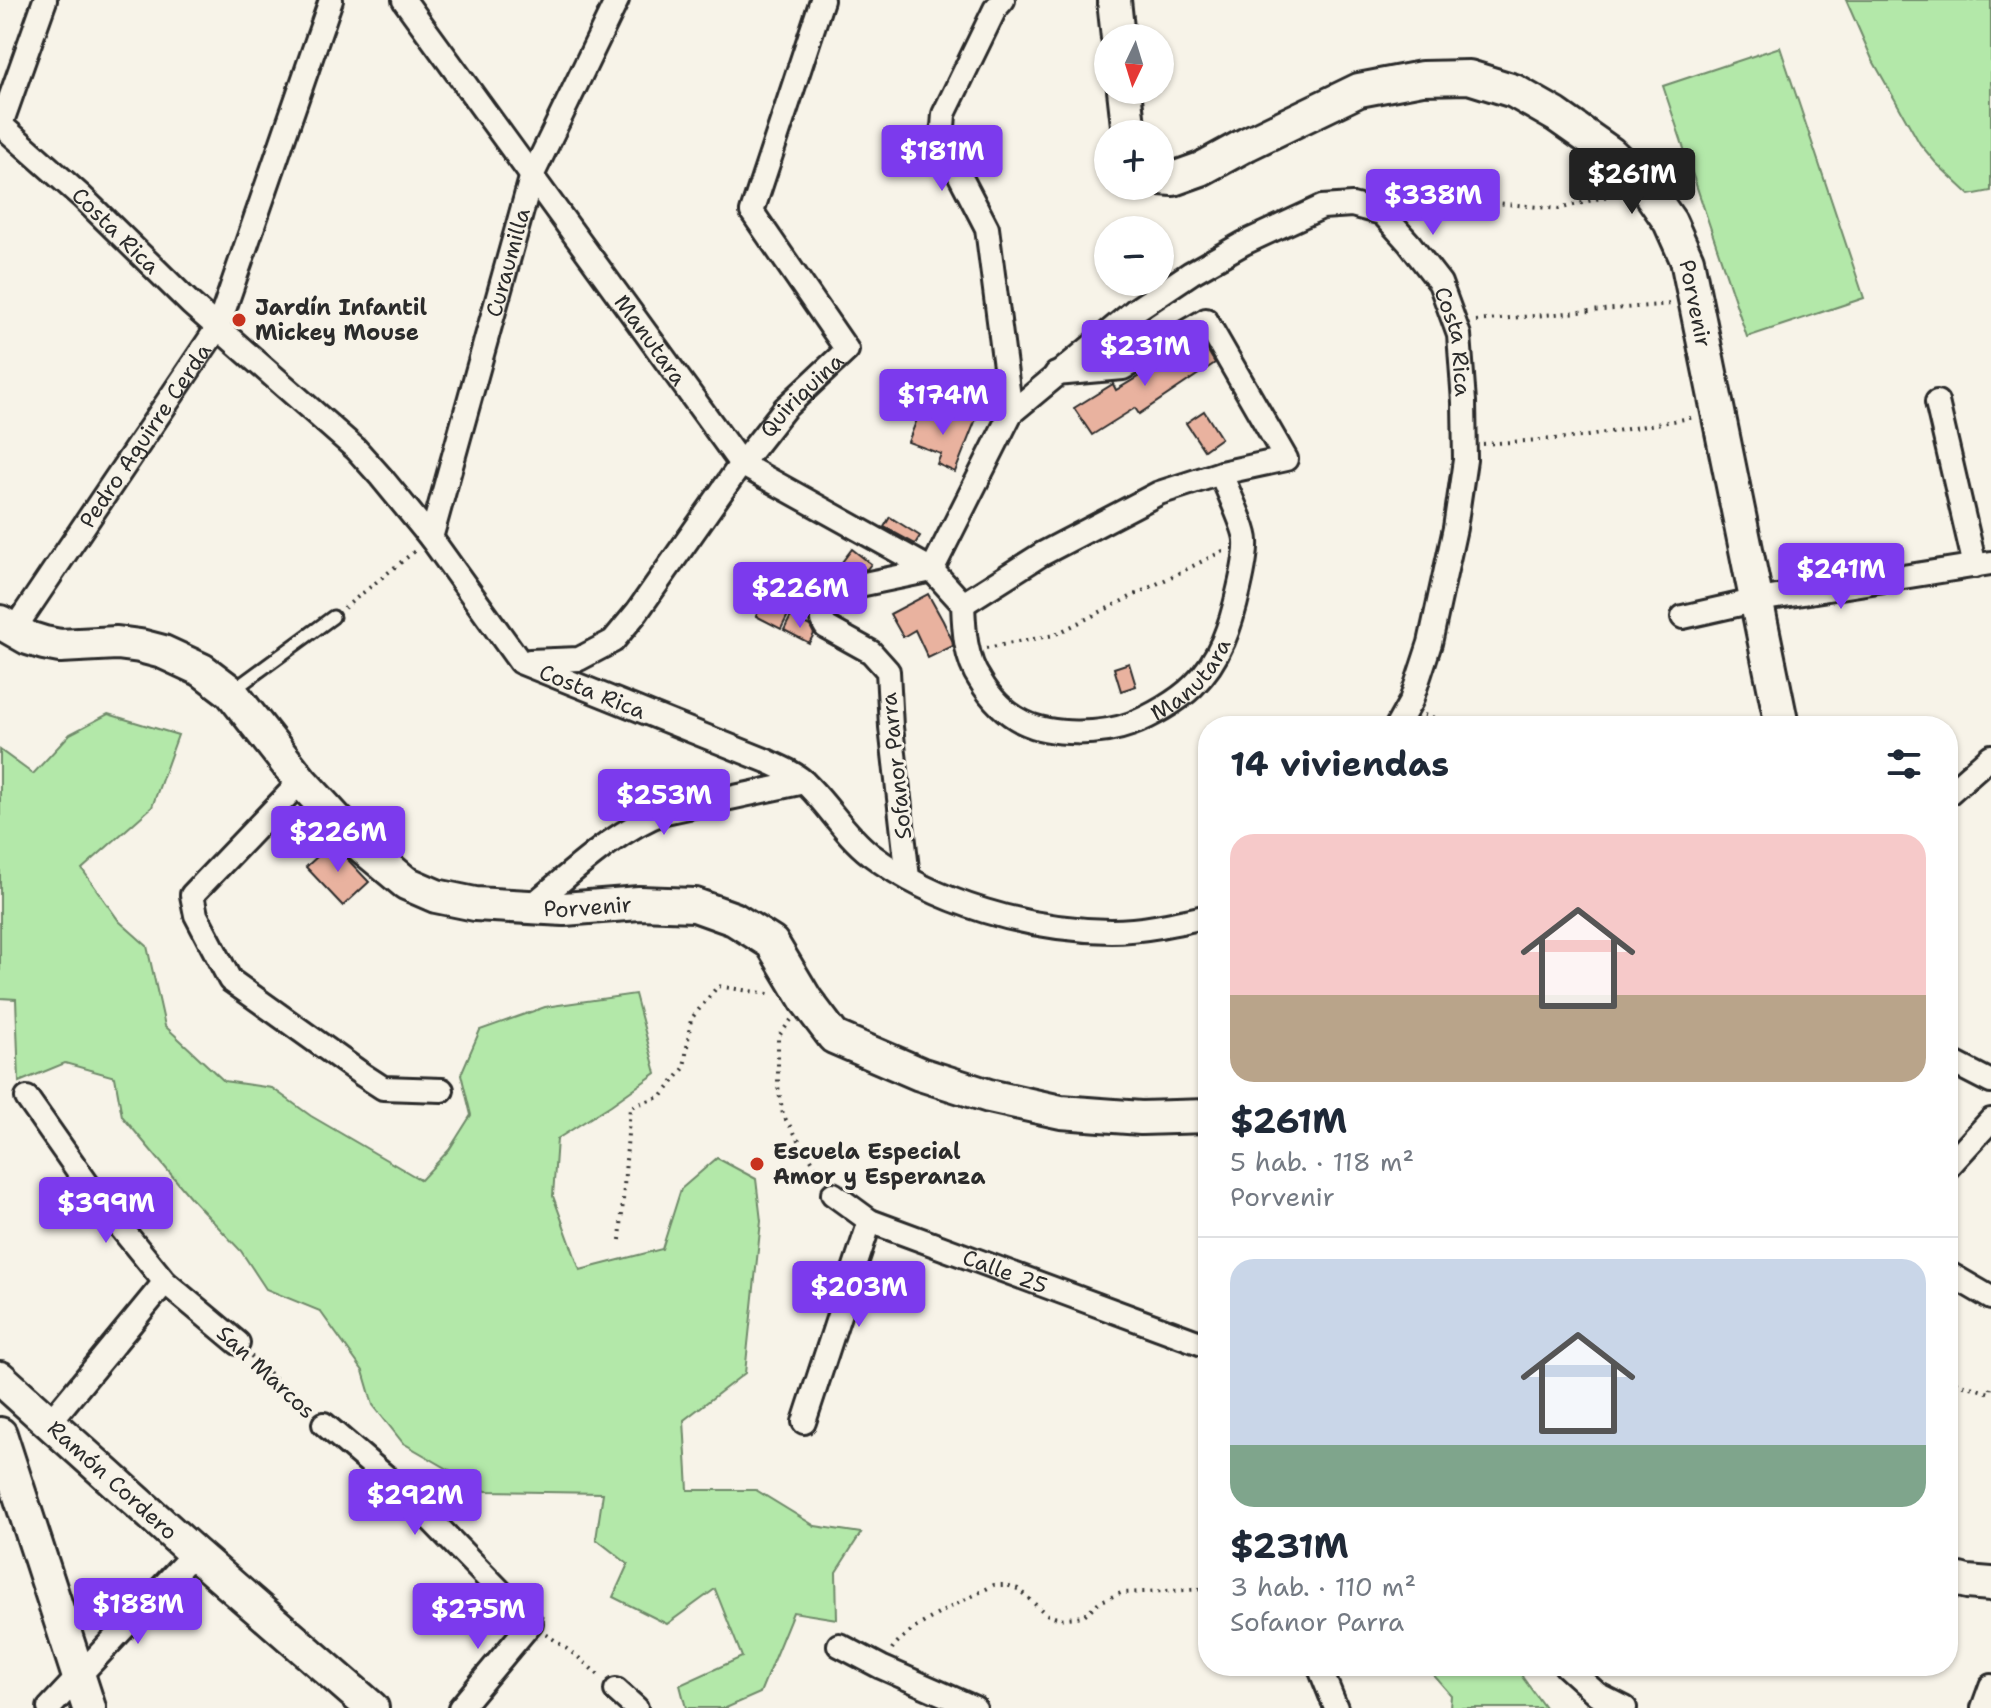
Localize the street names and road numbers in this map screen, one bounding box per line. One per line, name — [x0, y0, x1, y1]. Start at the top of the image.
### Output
street label: Costa Rica — [66, 181, 166, 280]
street label: Curaumilla — [479, 204, 537, 320]
street label: Porvenir — [1673, 257, 1719, 350]
street label: Costa Rica — [1428, 282, 1478, 398]
street label: Manutara — [608, 289, 694, 391]
street label: Pedro Aguirre Cerda — [72, 337, 218, 533]
street label: Quiriquina — [753, 346, 850, 443]
street label: Manutara — [1145, 634, 1237, 727]
street label: Costa Rica — [535, 657, 650, 726]
street label: Sofanor Parra — [874, 691, 918, 841]
street label: Porvenir — [543, 889, 633, 924]
street label: Calle 25 — [959, 1242, 1052, 1300]
street label: San Marcos — [210, 1319, 322, 1425]
street label: Ramón Cordero — [42, 1414, 184, 1546]

